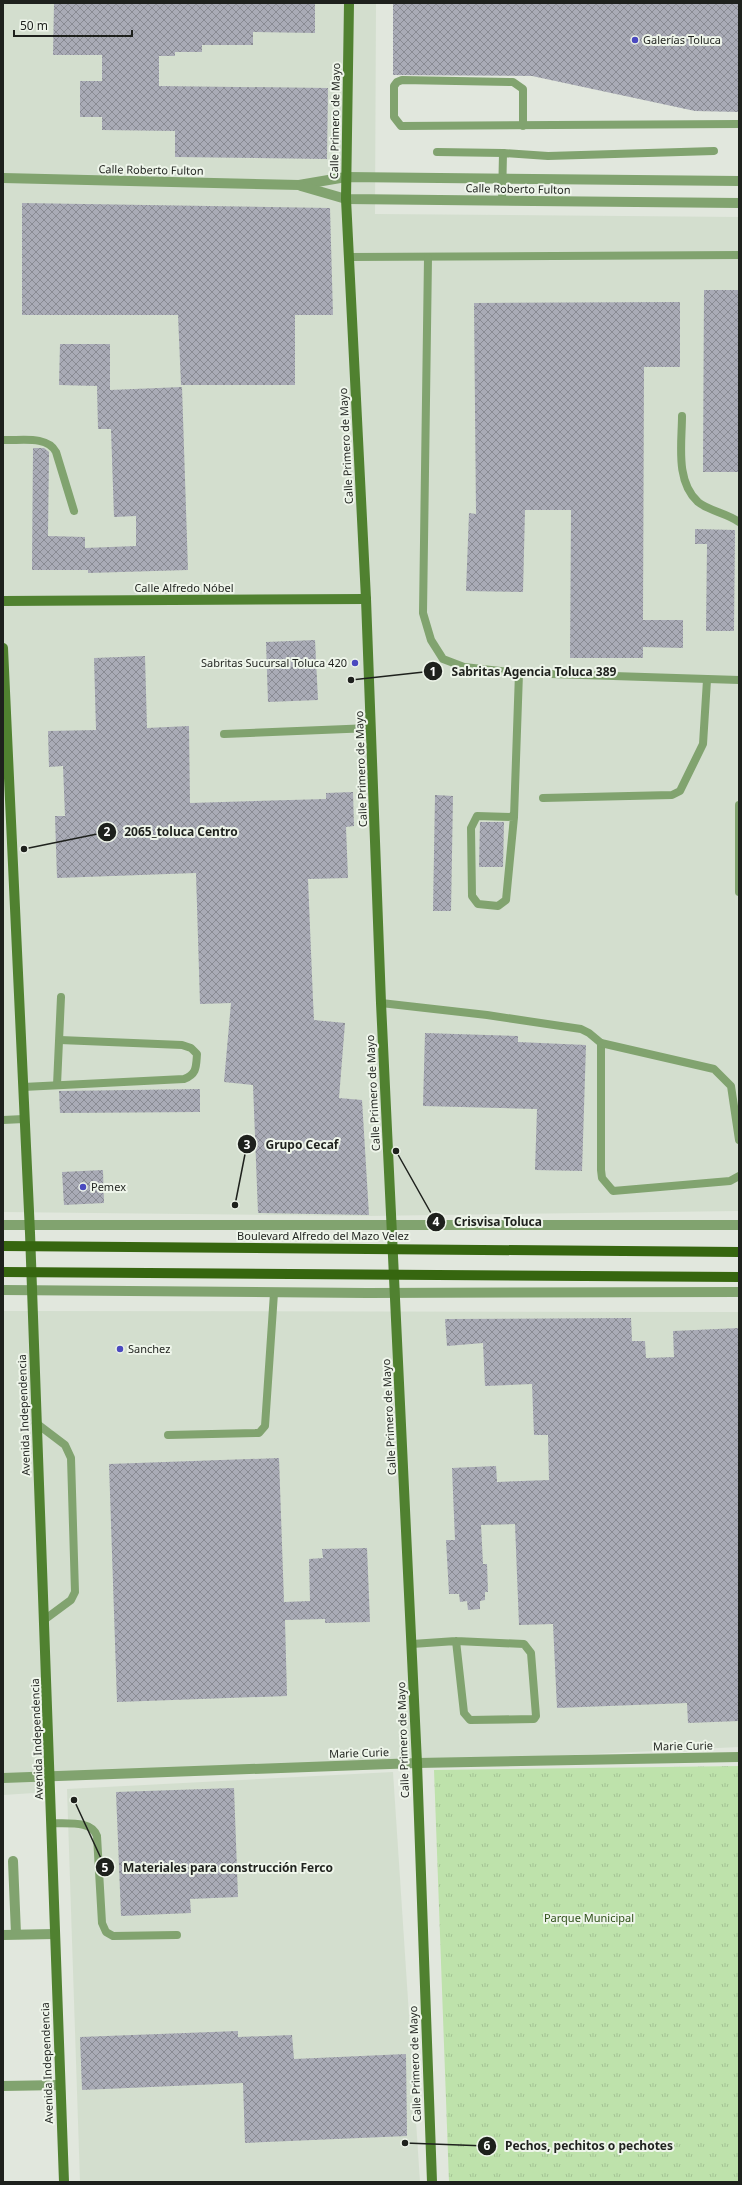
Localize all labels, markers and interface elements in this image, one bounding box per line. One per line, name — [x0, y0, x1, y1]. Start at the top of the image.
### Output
scale bar — [14, 12, 132, 38]
text: 50 m — [20, 17, 48, 34]
place label: Galerías Toluca — [643, 32, 721, 47]
marker: Galerías Toluca — [630, 35, 640, 45]
street label: Calle Primero de Mayo — [326, 62, 343, 179]
street label: Calle Roberto Fulton — [98, 161, 204, 178]
street label: Calle Roberto Fulton — [465, 180, 571, 197]
street label: Calle Primero de Mayo — [335, 387, 356, 505]
street label: Calle Alfredo Nóbel — [134, 580, 234, 595]
place label: Sabritas Sucursal Toluca 420 — [201, 655, 347, 670]
marker: Sabritas Sucursal Toluca 420 — [350, 658, 360, 668]
callout: Sabritas Agencia Toluca 389 — [423, 659, 624, 683]
text: 1 — [430, 663, 436, 680]
text: Sabritas Agencia Toluca 389 — [452, 663, 617, 680]
street label: Calle Primero de Mayo — [351, 710, 370, 827]
callout: 2065_toluca Centro — [97, 820, 246, 844]
text: 2 — [104, 823, 111, 840]
text: 2065_toluca Centro — [124, 823, 238, 840]
street label: Calle Primero de Mayo — [362, 1034, 383, 1152]
callout: Grupo Cecaf — [237, 1132, 346, 1156]
text: 3 — [244, 1136, 251, 1153]
text: Grupo Cecaf — [266, 1136, 340, 1153]
place label: Pemex — [91, 1179, 126, 1194]
marker: Pemex — [78, 1182, 88, 1192]
callout: Crisvisa Toluca — [426, 1210, 550, 1234]
text: 4 — [433, 1213, 440, 1230]
text: Crisvisa Toluca — [454, 1213, 542, 1230]
street label: Boulevard Alfredo del Mazo Velez — [237, 1228, 409, 1243]
place label: Sanchez — [128, 1341, 170, 1356]
marker: Sanchez — [115, 1344, 125, 1354]
street label: Avenida Independencia — [14, 1354, 33, 1476]
street label: Calle Primero de Mayo — [378, 1358, 399, 1476]
street label: Avenida Independencia — [27, 1678, 46, 1800]
street label: Calle Primero de Mayo — [393, 1681, 412, 1798]
street label: Marie Curie — [653, 1737, 713, 1754]
street label: Marie Curie — [329, 1744, 389, 1761]
callout: Materiales para construcción Ferco — [95, 1855, 341, 1879]
text: 5 — [102, 1859, 109, 1876]
text: Materiales para construcción Ferco — [123, 1859, 333, 1876]
park label: Parque Municipal — [544, 1910, 634, 1925]
street label: Avenida Independencia — [37, 2002, 56, 2124]
street label: Calle Primero de Mayo — [405, 2005, 424, 2122]
callout: Pechos, pechitos o pechotes — [477, 2134, 681, 2158]
text: 6 — [484, 2137, 491, 2154]
text: Pechos, pechitos o pechotes — [505, 2137, 673, 2154]

